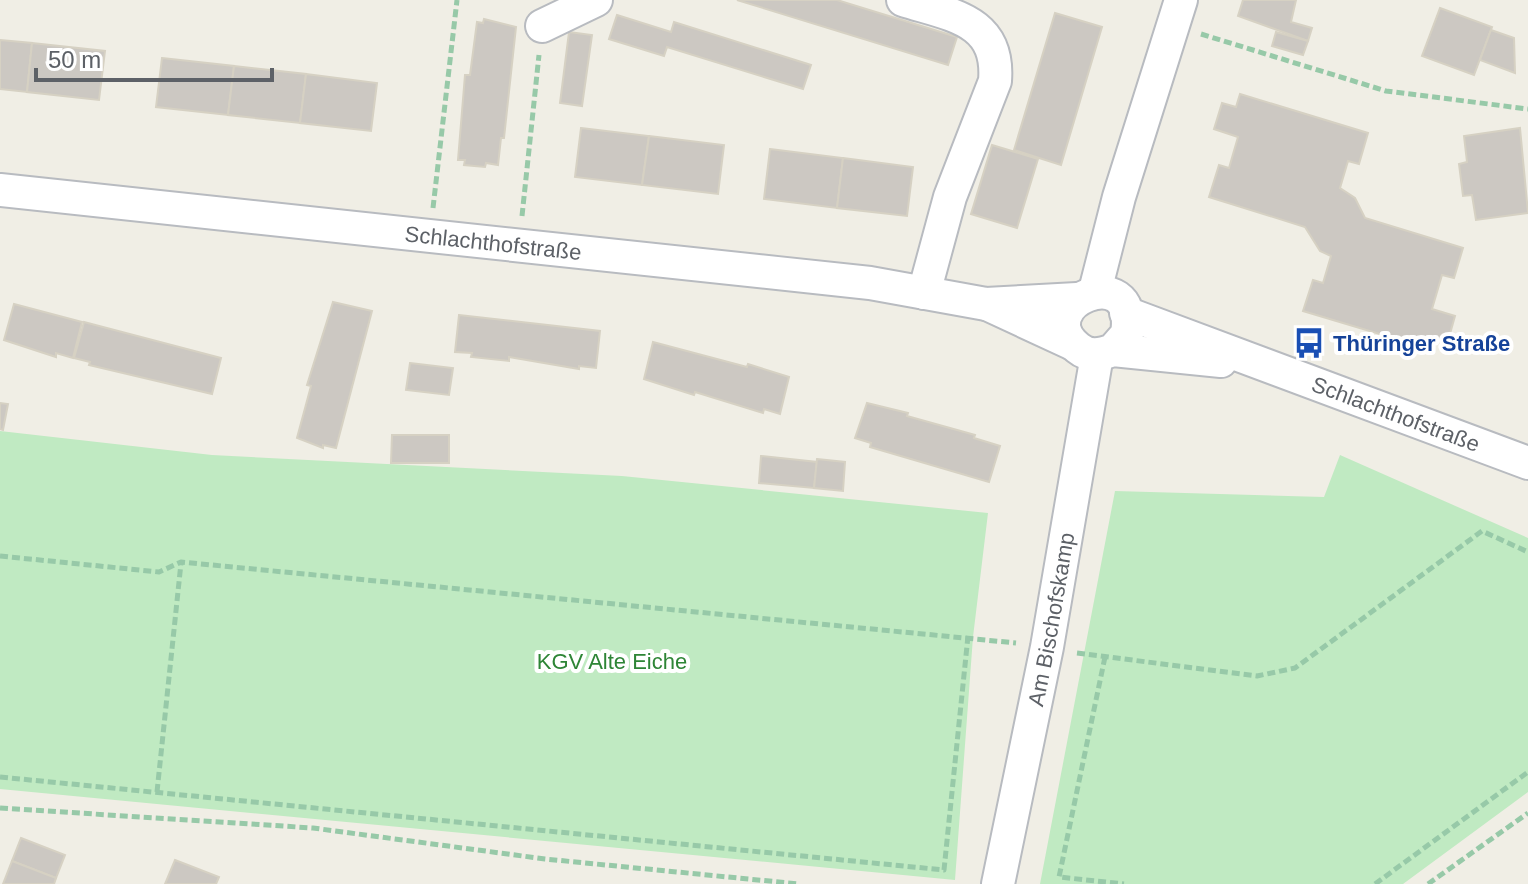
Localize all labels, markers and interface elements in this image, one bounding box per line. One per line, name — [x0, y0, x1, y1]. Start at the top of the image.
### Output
scale bar — [36, 32, 272, 82]
text: 50 m — [48, 46, 101, 73]
street label: Schlachthofstraße — [404, 221, 583, 265]
bus stop icon: Thüringer Straße — [1292, 326, 1326, 360]
place label: Thüringer Straße — [1333, 331, 1510, 356]
street label: Schlachthofstraße — [1308, 371, 1483, 457]
street label: Am Bischofskamp — [1023, 531, 1079, 708]
park label: KGV Alte Eiche — [537, 649, 687, 674]

